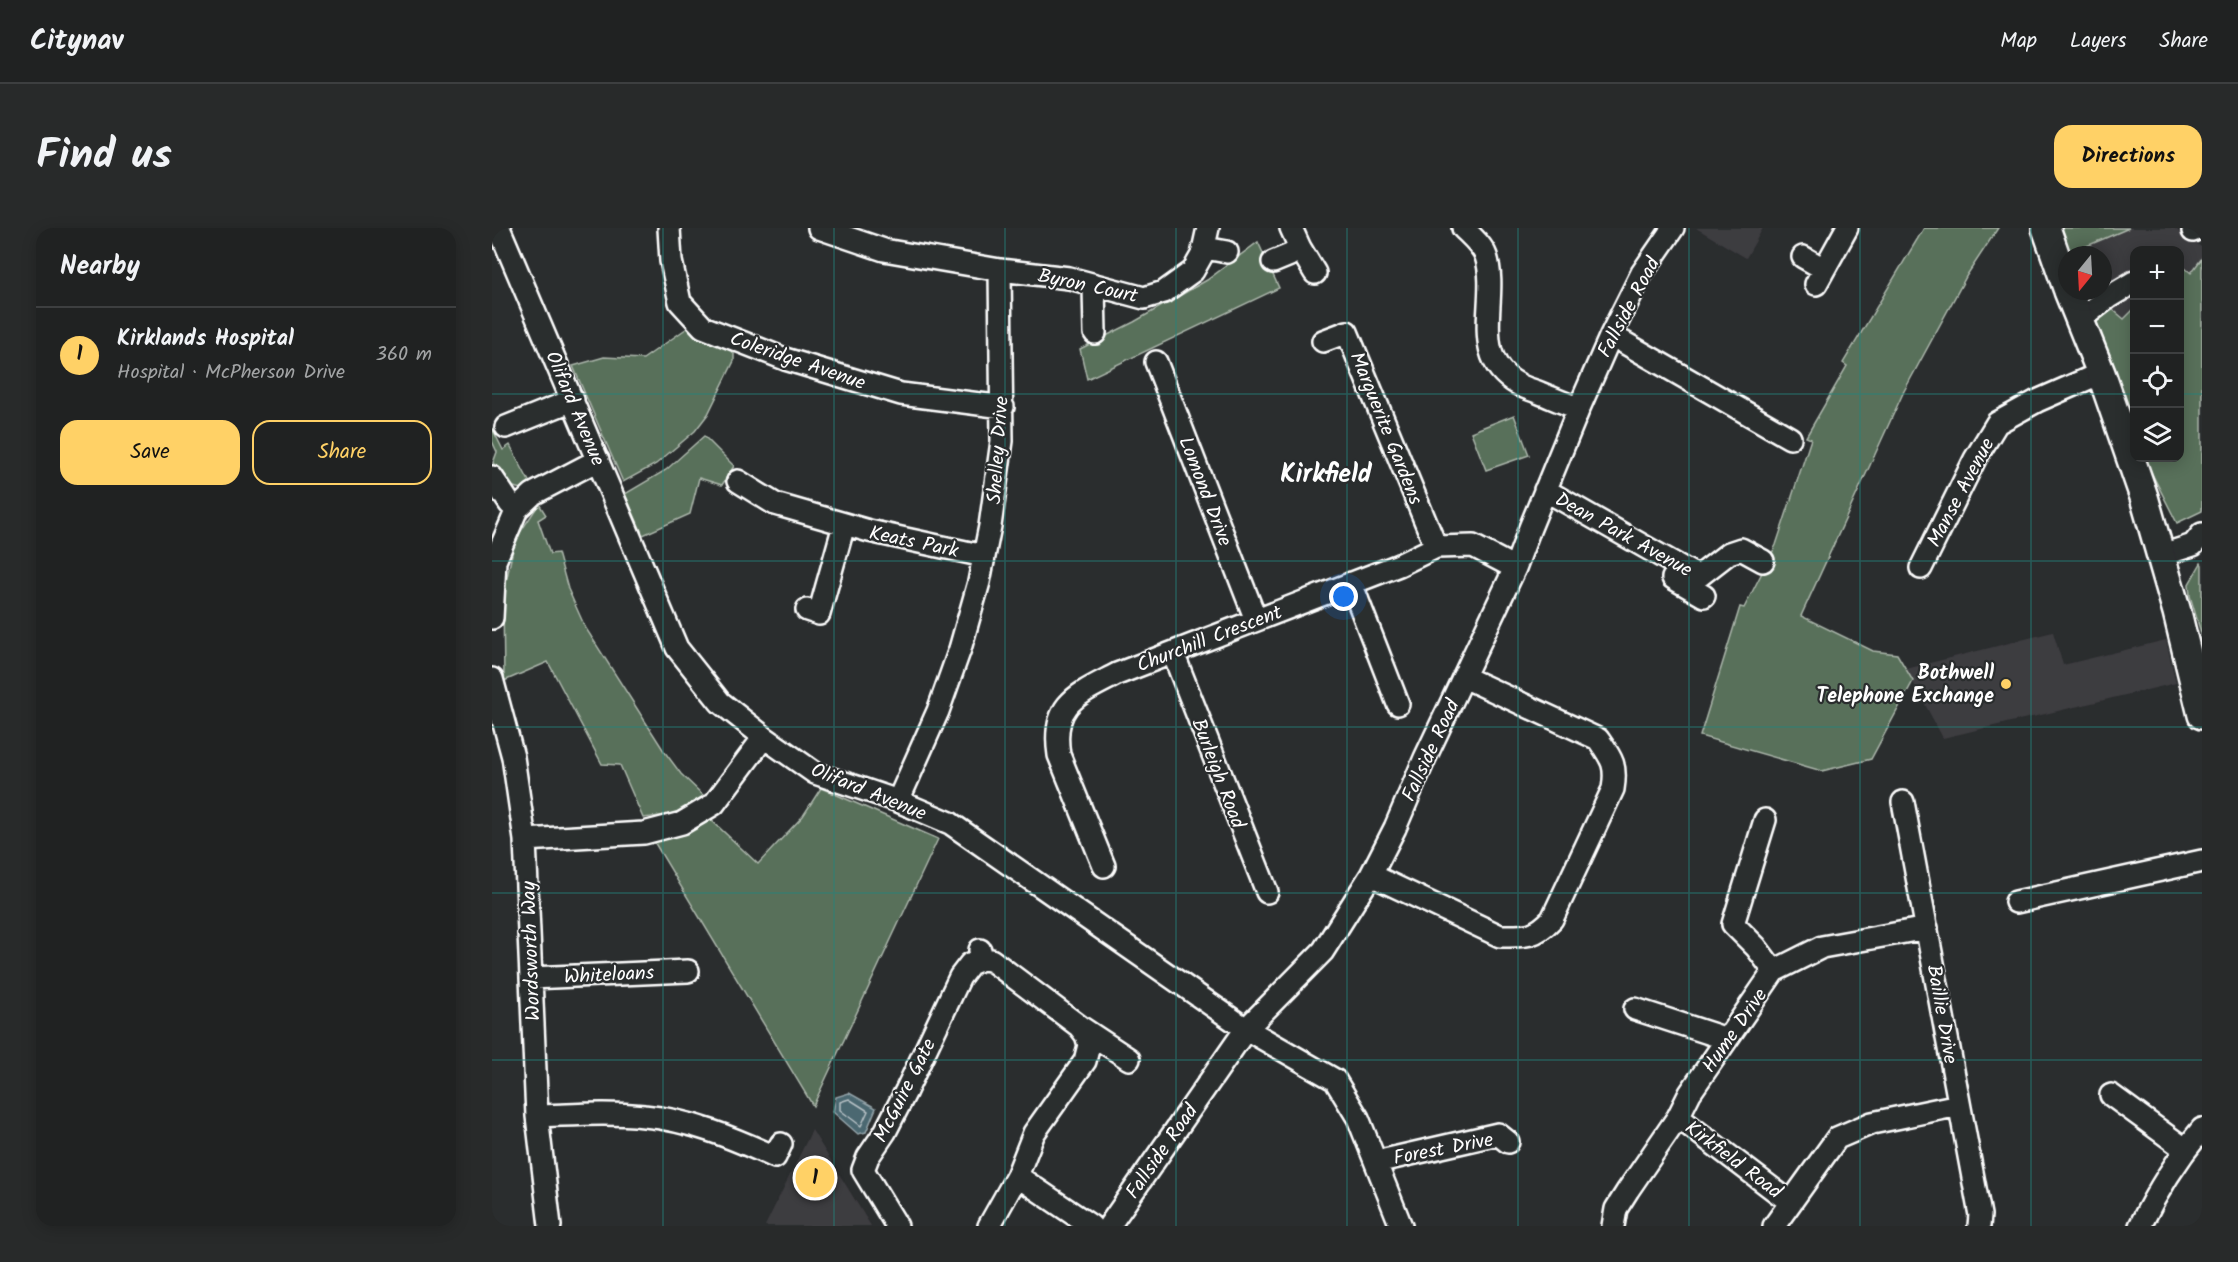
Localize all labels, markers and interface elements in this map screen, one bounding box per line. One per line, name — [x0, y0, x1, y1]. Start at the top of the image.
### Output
text: Citynav — [30, 19, 123, 64]
text: Map — [2000, 25, 2037, 58]
text: Layers — [2070, 25, 2126, 58]
text: Share — [2159, 25, 2208, 58]
text: Find us — [36, 123, 172, 190]
button: Directions — [2054, 125, 2202, 188]
text: Nearby — [60, 246, 140, 288]
north arrow — [2058, 246, 2112, 300]
map controls — [2130, 246, 2184, 462]
button: + — [2130, 246, 2184, 300]
street label: Fallside Road — [1590, 251, 1670, 364]
street label: Byron Court — [1035, 261, 1141, 313]
button: − — [2130, 300, 2184, 354]
text: Kirklands Hospital — [117, 322, 294, 357]
street label: Coleridge Avenue — [725, 324, 870, 400]
text: 1 — [76, 339, 83, 371]
text: 360 m — [376, 339, 432, 371]
street label: Olifard Avenue — [536, 346, 613, 471]
street label: Marguerite Gardens — [1340, 347, 1431, 510]
button: locate — [2130, 354, 2184, 408]
text: Hospital · McPherson Drive — [117, 357, 345, 389]
street label: Shelley Drive — [979, 395, 1019, 505]
button: layers — [2130, 408, 2184, 462]
button: Save — [60, 420, 240, 485]
button: Share — [252, 420, 432, 485]
street label: Lomond Drive — [1169, 432, 1240, 551]
street label: Manse Avenue — [1919, 432, 2004, 554]
district label: Kirkfield — [1280, 454, 1373, 496]
street label: Dean Park Avenue — [1548, 485, 1698, 587]
street label: Keats Park — [866, 518, 962, 568]
your location — [1329, 582, 1358, 611]
street label: Churchill Crescent — [1132, 597, 1287, 682]
place label: Bothwell Telephone Exchange — [1816, 658, 1995, 713]
marker: Bothwell Telephone Exchange — [1999, 677, 2013, 691]
street label: Fallside Road — [1394, 693, 1470, 807]
street label: Burleigh Road — [1181, 714, 1253, 835]
street label: Olifard Avenue — [806, 755, 931, 831]
street label: Wordsworth Way — [514, 880, 550, 1021]
street label: Whiteloans — [563, 958, 656, 994]
street label: Baillie Drive — [1917, 962, 1965, 1066]
street label: Hume Drive — [1695, 982, 1777, 1080]
street label: McGuire Gate — [866, 1033, 946, 1149]
street label: Fallside Road — [1118, 1097, 1208, 1206]
street label: Kirkfield Road — [1677, 1113, 1789, 1209]
street label: Forest Drive — [1391, 1125, 1496, 1175]
pin: 1 — [796, 1156, 834, 1200]

